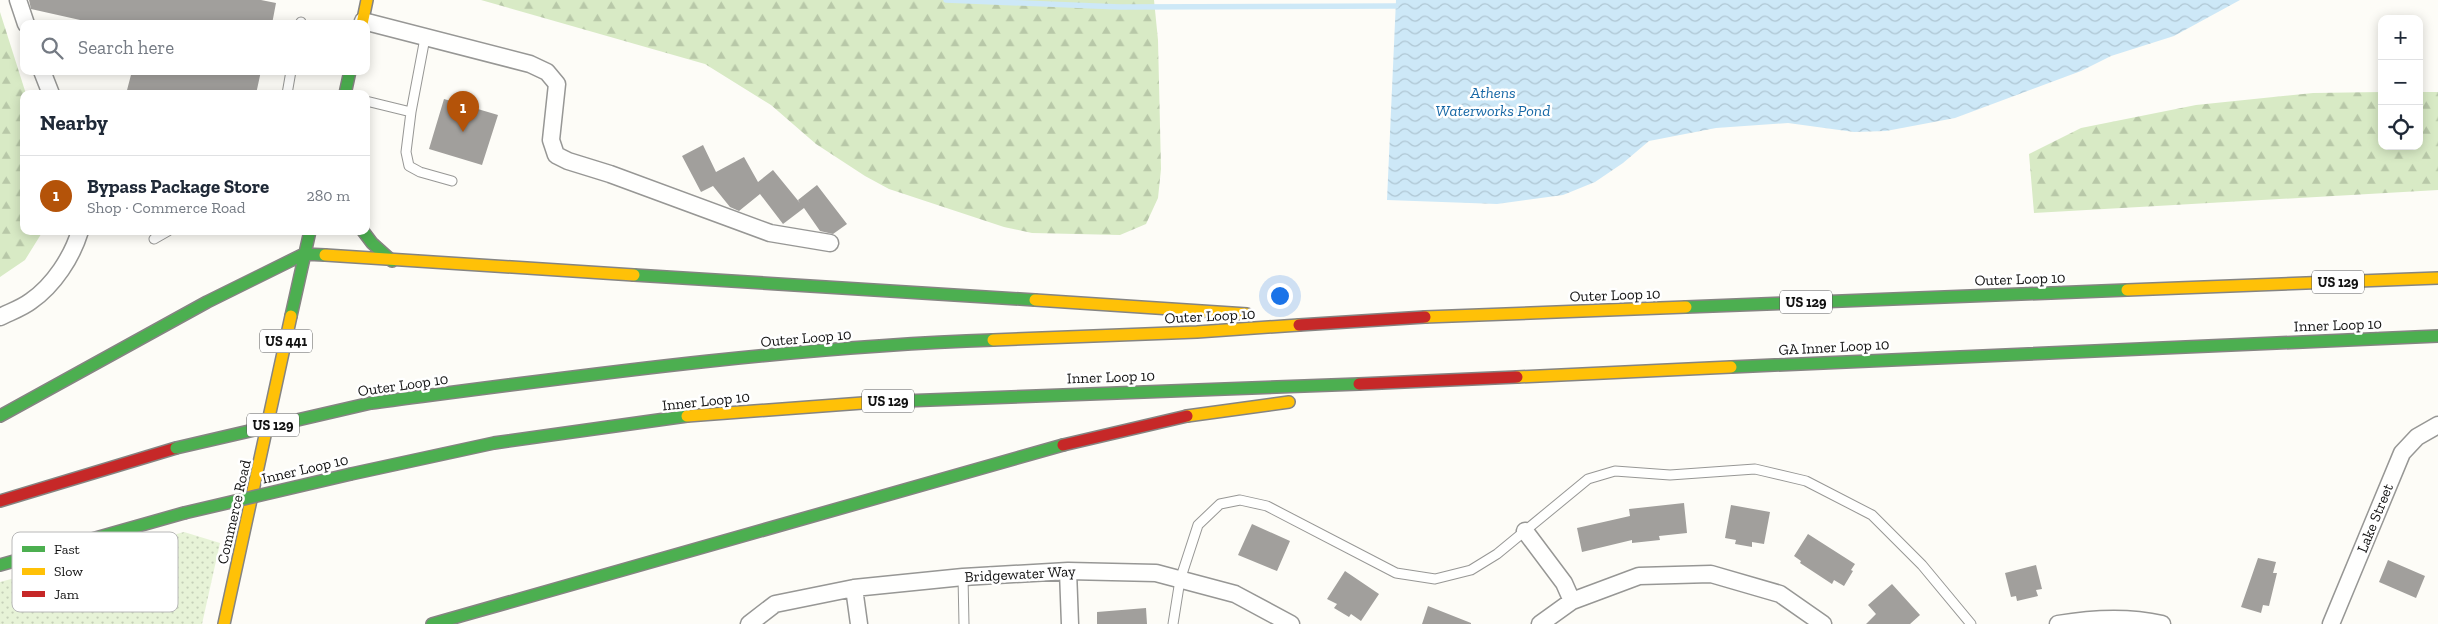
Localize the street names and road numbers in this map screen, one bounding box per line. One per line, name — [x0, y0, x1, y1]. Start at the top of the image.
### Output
street label: Outer Loop 10 — [1974, 268, 2066, 290]
road number: US 129 — [2312, 270, 2364, 294]
street label: Outer Loop 10 — [1569, 284, 1661, 306]
road number: US 129 — [1780, 290, 1832, 314]
street label: Outer Loop 10 — [1164, 305, 1256, 327]
street label: Inner Loop 10 — [2294, 314, 2382, 336]
street label: Outer Loop 10 — [760, 325, 852, 351]
road number: US 441 — [260, 330, 312, 352]
street label: GA Inner Loop 10 — [1778, 335, 1890, 359]
street label: Inner Loop 10 — [1067, 366, 1155, 388]
street label: Outer Loop 10 — [357, 370, 449, 400]
street label: Inner Loop 10 — [661, 387, 751, 415]
road number: US 129 — [862, 390, 914, 412]
road number: US 129 — [247, 414, 299, 436]
street label: Inner Loop 10 — [260, 450, 350, 488]
street label: Commerce Road — [213, 457, 255, 566]
street label: Lake Street — [2353, 480, 2397, 555]
street label: Bridgewater Way — [964, 562, 1076, 586]

